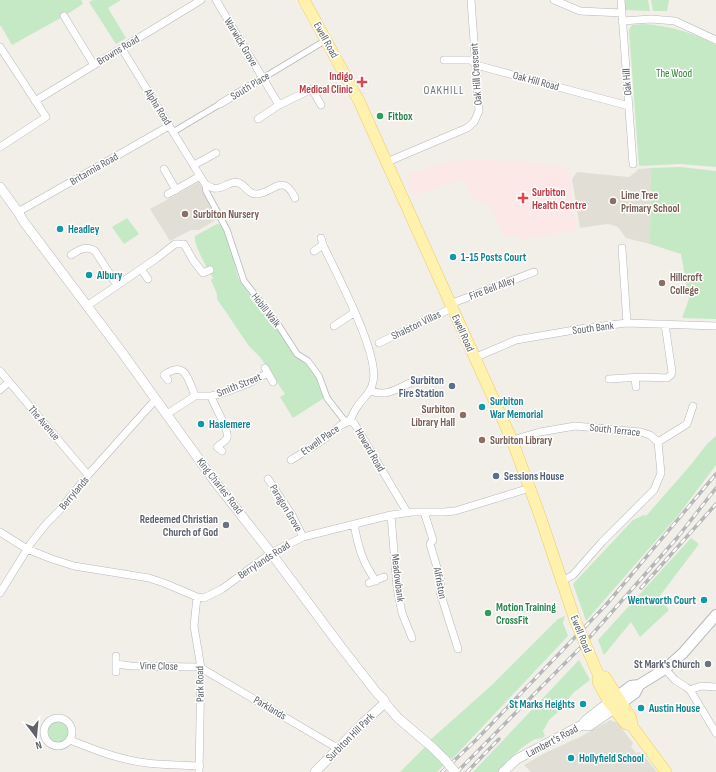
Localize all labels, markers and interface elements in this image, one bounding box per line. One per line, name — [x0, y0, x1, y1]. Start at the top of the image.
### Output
street label: Warwick Grove — [221, 15, 261, 69]
street label: Ewell Road — [311, 20, 341, 61]
street label: Browns Road — [94, 32, 142, 68]
street label: Oak Hill Crescent — [467, 42, 485, 106]
park label: The Wood — [656, 67, 692, 80]
street label: Oak Hill — [620, 68, 634, 96]
street label: South Place — [228, 69, 272, 103]
street label: Oak Hill Road — [511, 69, 561, 94]
place label: Indigo Medical Clinic — [299, 70, 353, 96]
marker: Indigo Medical Clinic — [356, 76, 368, 88]
district label: OAKHILL — [424, 83, 464, 98]
street label: Alpha Road — [141, 86, 174, 128]
place label: Fitbox — [388, 110, 413, 123]
marker: Fitbox — [375, 111, 385, 121]
street label: Britannia Road — [68, 150, 121, 188]
place label: Surbiton Health Centre — [532, 186, 587, 212]
place label: Lime Tree Primary School — [621, 189, 680, 215]
marker: Surbiton Health Centre — [517, 192, 529, 204]
marker: Lime Tree Primary School — [608, 196, 618, 206]
place label: Surbiton Nursery — [193, 208, 260, 221]
marker: Surbiton Nursery — [180, 209, 190, 219]
place label: Headley — [68, 223, 100, 236]
marker: Headley — [55, 224, 65, 234]
place label: 1-15 Posts Court — [461, 251, 527, 264]
marker: 1-15 Posts Court — [448, 252, 458, 262]
place label: Albury — [96, 269, 123, 282]
marker: Albury — [84, 270, 94, 280]
place label: Hillcroft College — [670, 271, 703, 297]
street label: Fire Bell Alley — [467, 273, 518, 303]
marker: Hillcroft College — [657, 278, 667, 288]
street label: Hobill Walk — [249, 290, 284, 330]
street label: Shalston Villas — [389, 307, 443, 343]
street label: Ewell Road — [449, 312, 477, 354]
street label: South Bank — [571, 319, 615, 337]
street label: Smith Street — [215, 370, 264, 400]
place label: Surbiton Fire Station — [399, 374, 444, 400]
marker: Surbiton Fire Station — [447, 381, 457, 391]
place label: Surbiton War Memorial — [490, 395, 543, 421]
marker: Surbiton War Memorial — [477, 402, 487, 412]
street label: The Avenue — [25, 403, 63, 443]
place label: Surbiton Library Hall — [411, 403, 455, 429]
marker: Surbiton Library Hall — [458, 410, 468, 420]
place label: Haslemere — [209, 418, 251, 431]
marker: Haslemere — [196, 419, 206, 429]
street label: South Terrace — [589, 421, 641, 439]
street label: Etwell Place — [298, 422, 342, 458]
street label: Howard Road — [352, 426, 388, 474]
place label: Surbiton Library — [490, 434, 553, 447]
marker: Surbiton Library — [477, 435, 487, 445]
street label: King Charles' Road — [194, 455, 246, 517]
place label: Sessions House — [504, 470, 565, 483]
marker: Sessions House — [491, 471, 501, 481]
street label: Berrylands — [56, 474, 92, 512]
street label: Paragon Grove — [267, 482, 305, 534]
place label: Redeemed Christian Church of God — [140, 513, 218, 539]
marker: Redeemed Christian Church of God — [221, 520, 231, 530]
street label: Berrylands Road — [235, 538, 293, 582]
street label: Meadowbank — [389, 553, 407, 603]
street label: Alfriston — [430, 565, 449, 600]
place label: Wentworth Court — [628, 594, 696, 607]
marker: Wentworth Court — [699, 595, 709, 605]
place label: Motion Training CrossFit — [496, 601, 556, 627]
marker: Motion Training CrossFit — [483, 608, 493, 618]
street label: Ewell Road — [568, 613, 595, 655]
place label: St Mark's Church — [634, 658, 700, 671]
street label: Vine Close — [140, 659, 178, 673]
marker: St Mark's Church — [703, 659, 713, 669]
street label: Park Road — [193, 665, 207, 702]
street label: Parklands — [251, 693, 289, 723]
place label: St Marks Heights — [509, 698, 575, 711]
marker: St Marks Heights — [578, 699, 588, 709]
place label: Austin House — [648, 702, 700, 715]
marker: Austin House — [636, 703, 646, 713]
street label: Surbiton Hill Park — [323, 710, 377, 764]
north arrow — [16, 716, 56, 756]
street label: Lambert's Road — [524, 722, 580, 760]
text: N — [34, 738, 43, 752]
place label: Hollyfield School — [579, 752, 644, 765]
marker: Hollyfield School — [566, 753, 576, 763]

